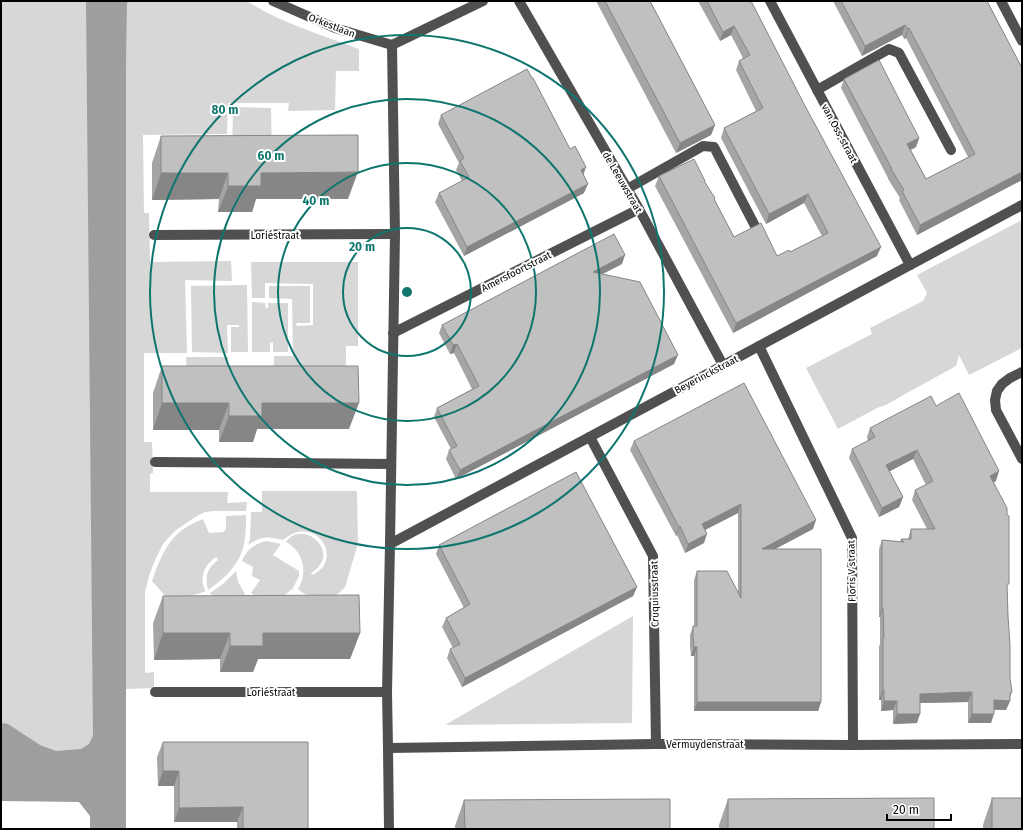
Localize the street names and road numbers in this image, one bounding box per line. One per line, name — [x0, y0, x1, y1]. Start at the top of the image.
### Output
street label: Orkestlaan — [307, 12, 357, 40]
street label: van Oss-straat — [819, 102, 860, 165]
street label: de Leeuwstraat — [600, 150, 645, 216]
street label: Loriéstraat — [251, 230, 300, 242]
street label: Amersfoortstraat — [480, 249, 554, 295]
street label: Beyerinckstraat — [673, 353, 741, 397]
street label: Floris V straat — [845, 540, 859, 602]
street label: Cruquiusstraat — [648, 560, 662, 627]
street label: Loriéstraat — [247, 687, 296, 699]
street label: Vermuydenstraat — [666, 739, 744, 751]

